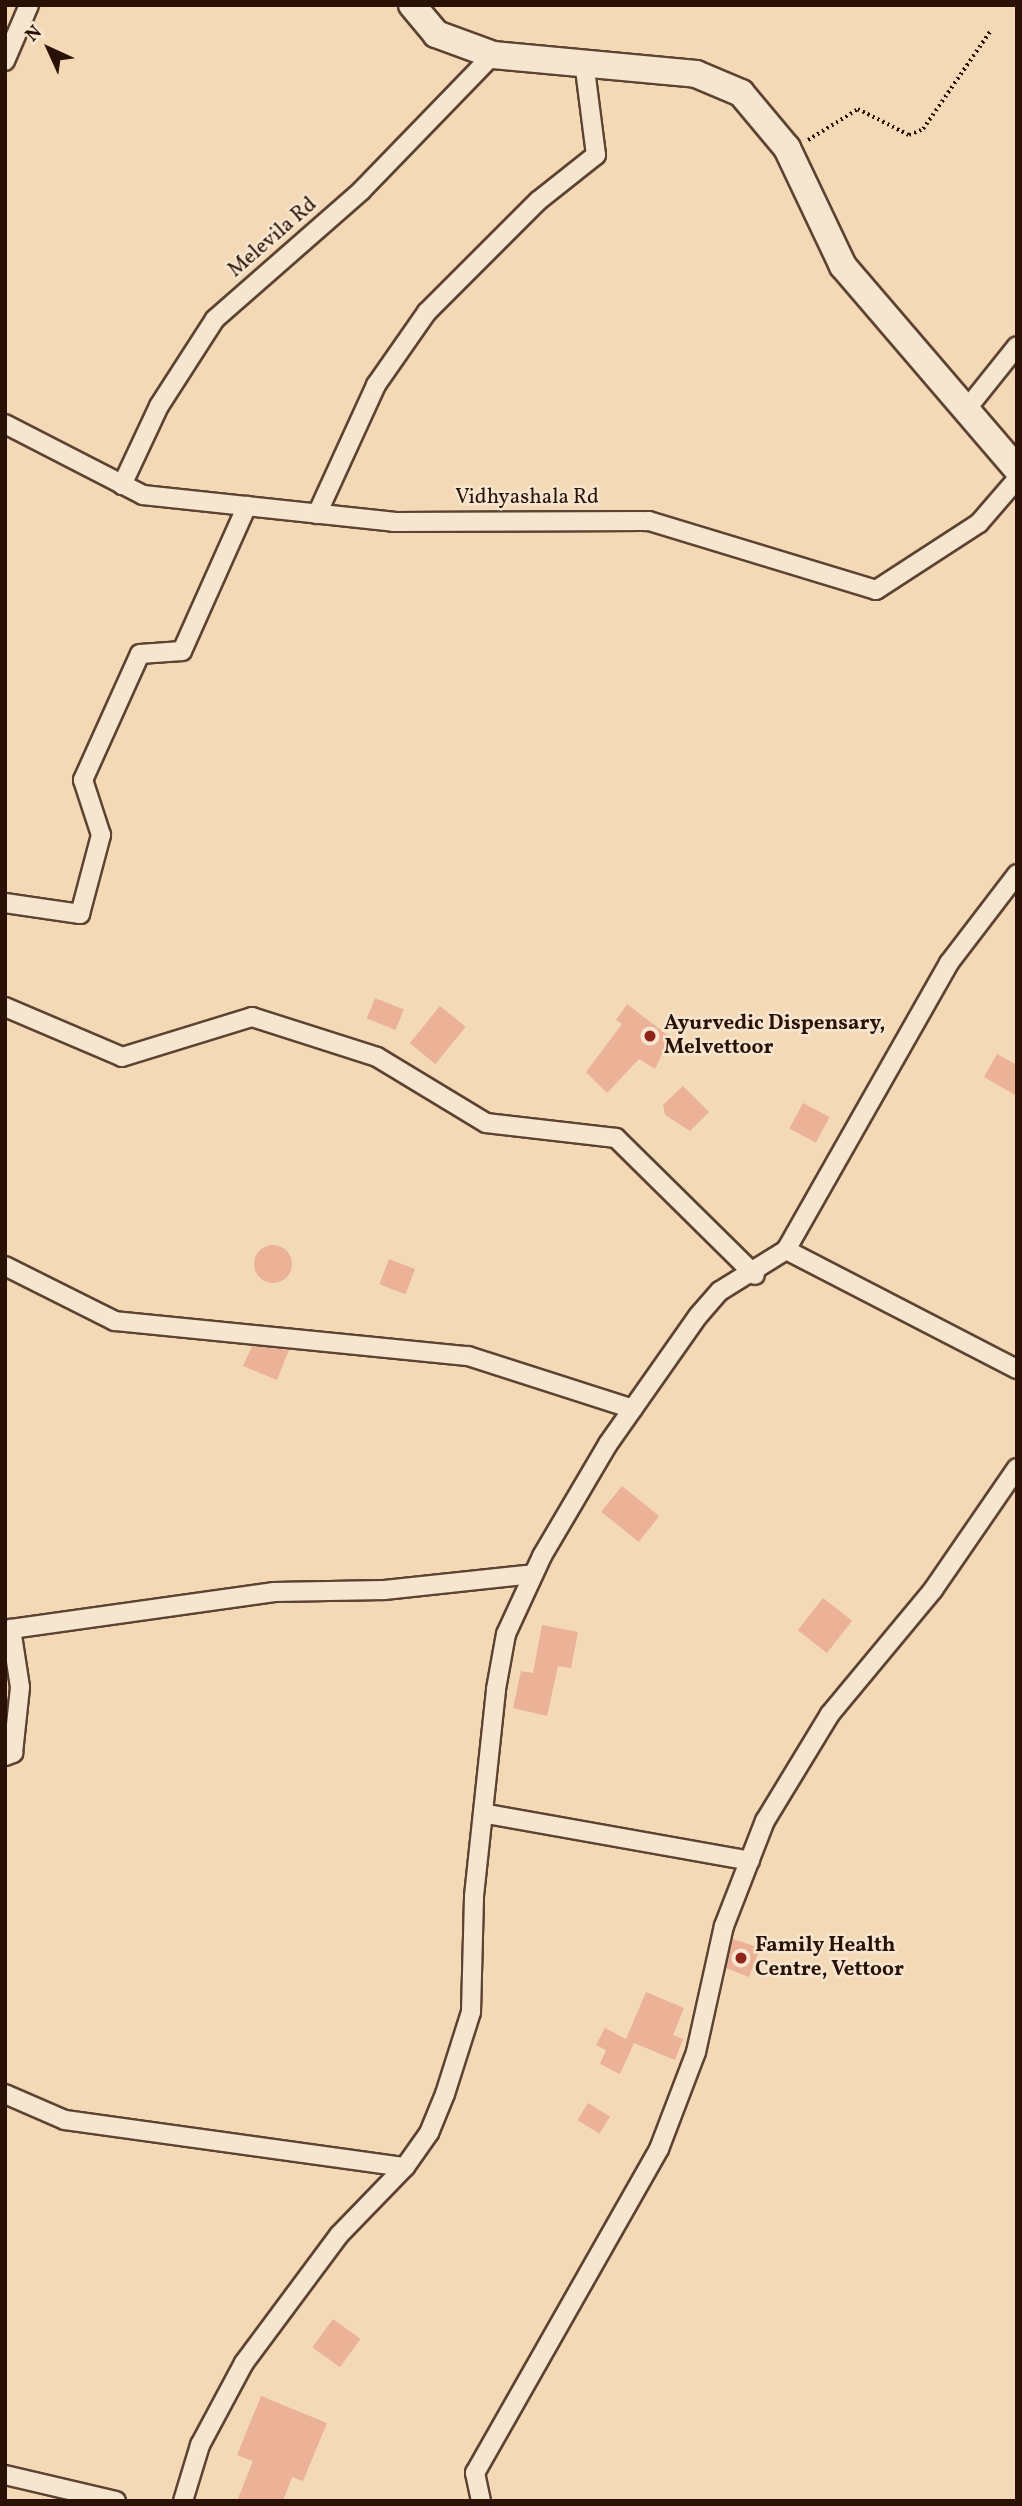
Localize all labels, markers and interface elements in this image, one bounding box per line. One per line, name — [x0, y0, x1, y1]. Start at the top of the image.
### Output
north arrow — [14, 14, 84, 84]
text: N — [20, 20, 48, 48]
street label: Melevila Rd — [224, 193, 322, 283]
street label: Vidhyashala Rd — [455, 485, 599, 511]
place label: Ayurvedic Dispensary, Melvettoor — [664, 1011, 885, 1061]
marker: Ayurvedic Dispensary, Melvettoor — [642, 1028, 658, 1044]
place label: Family Health Centre, Vettoor — [755, 1933, 905, 1983]
marker: Family Health Centre, Vettoor — [733, 1950, 749, 1966]

